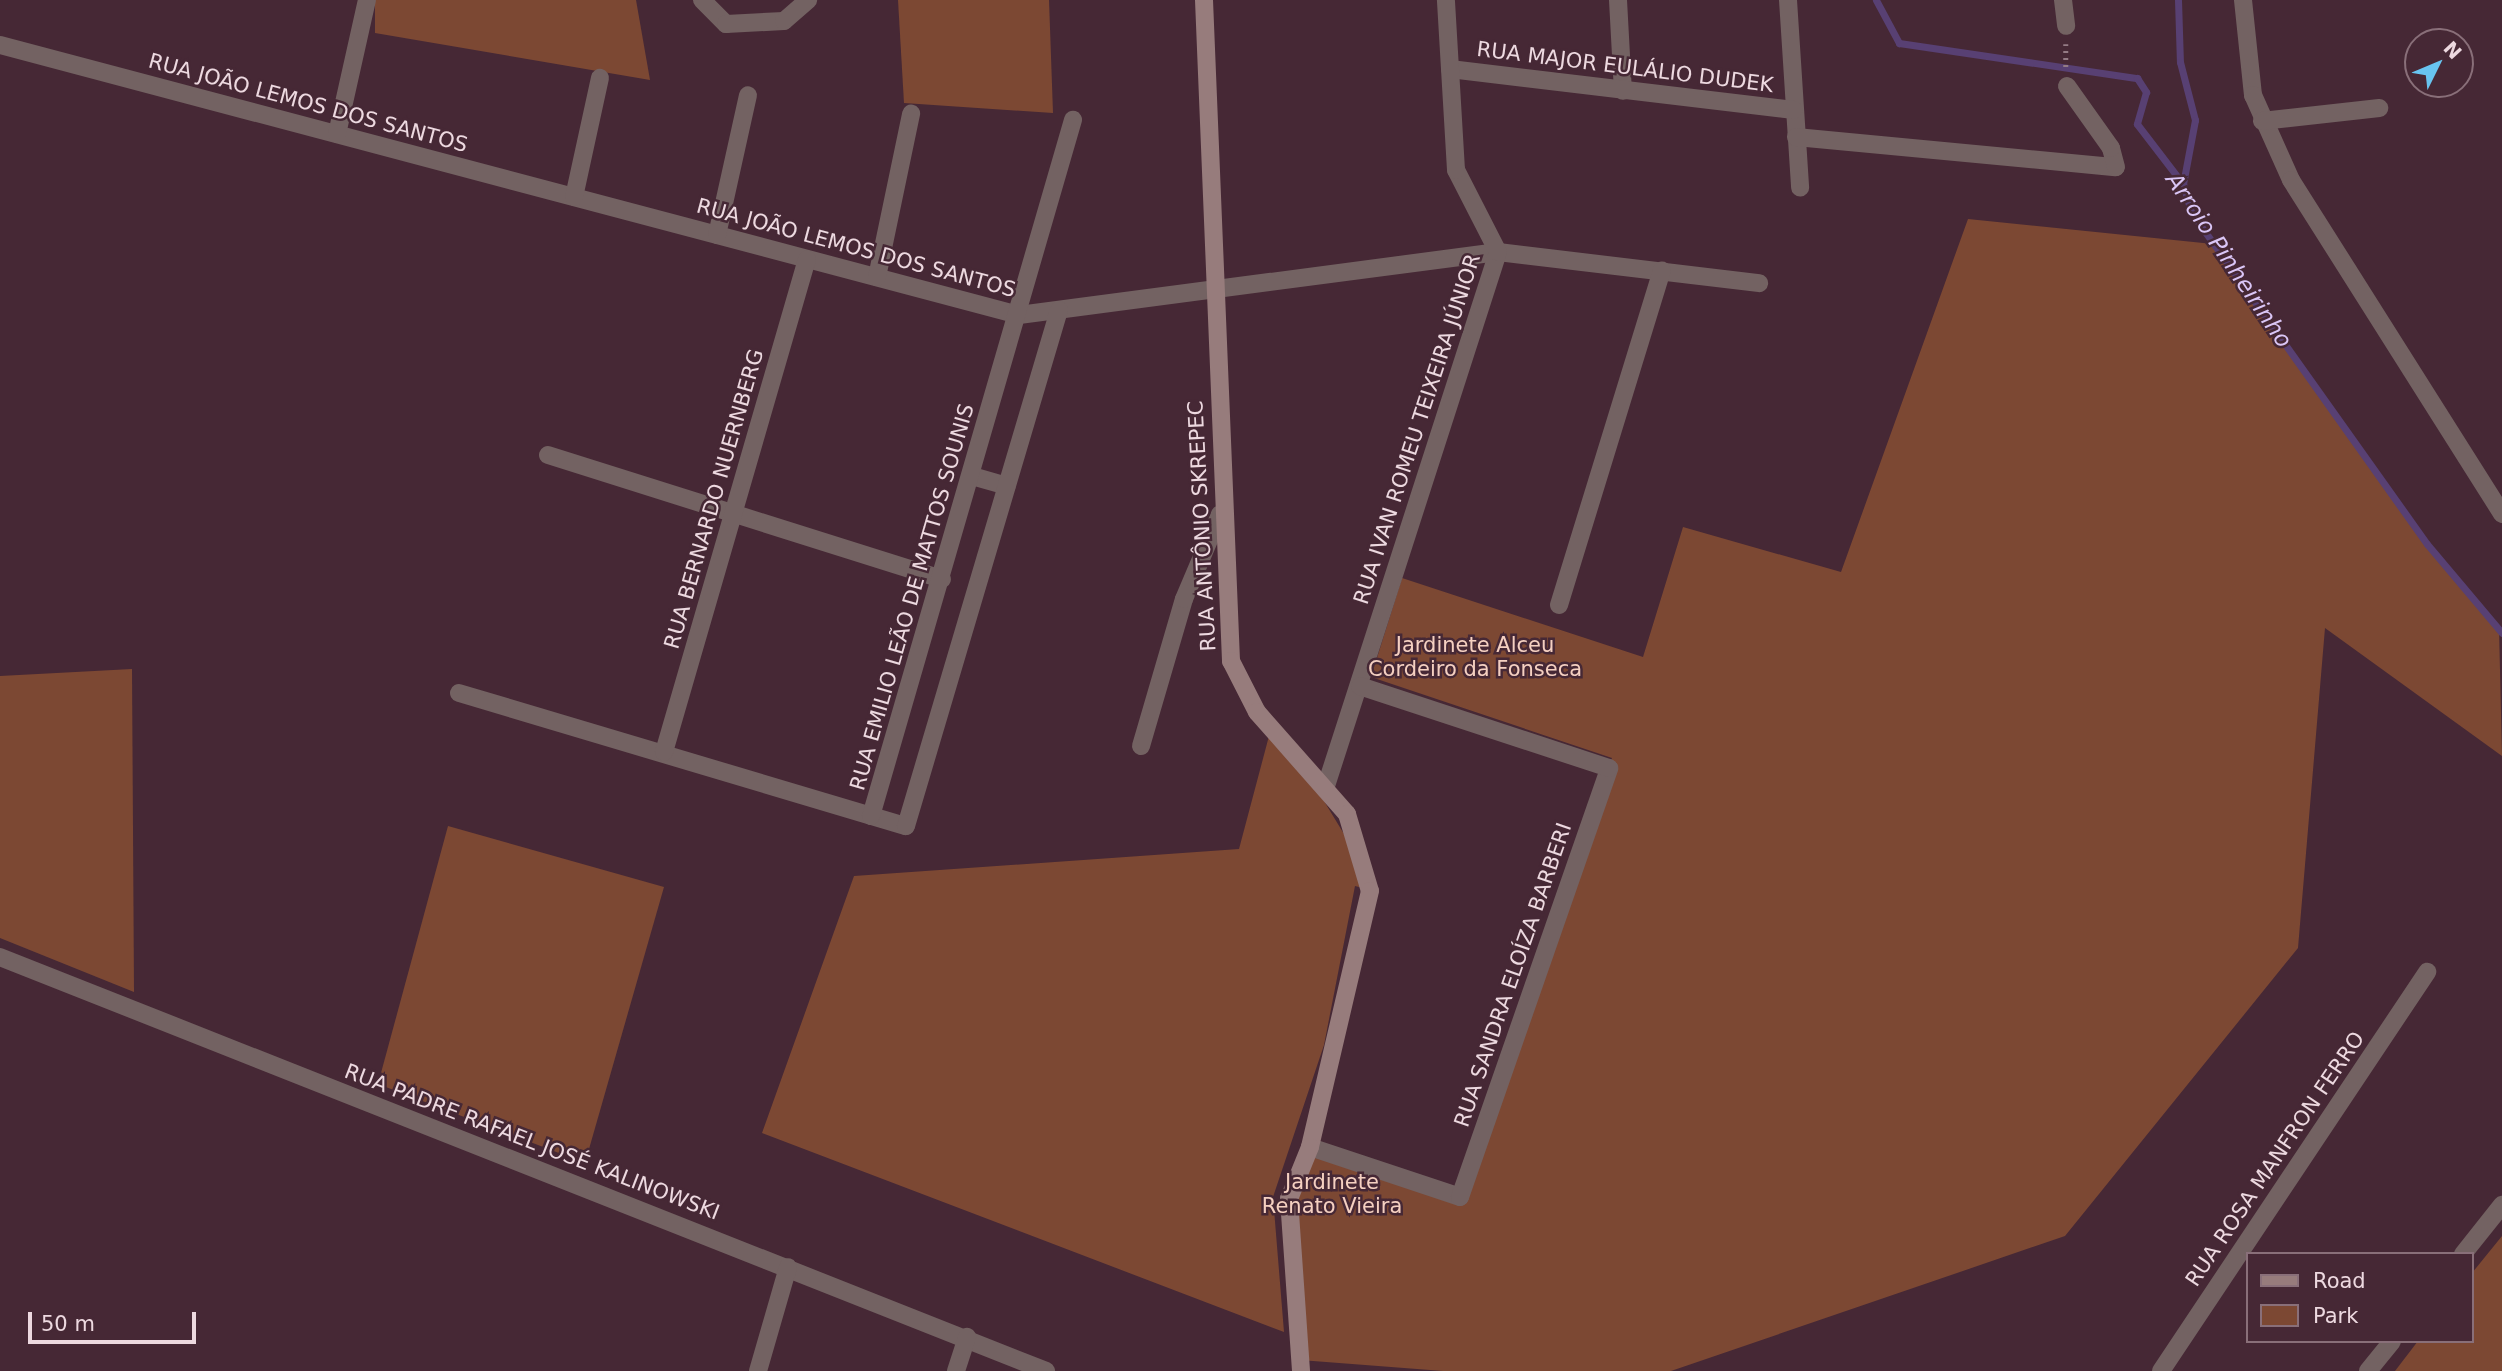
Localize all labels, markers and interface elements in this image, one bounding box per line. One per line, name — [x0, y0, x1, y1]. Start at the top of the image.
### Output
north arrow — [2404, 28, 2474, 98]
street label: RUA MAJOR EULÁLIO DUDEK — [1475, 36, 1775, 98]
text: N — [2439, 37, 2466, 63]
street label: RUA JOÃO LEMOS DOS SANTOS — [146, 48, 470, 158]
water label: Arroio Pinheirinho — [2160, 167, 2298, 353]
street label: RUA JOÃO LEMOS DOS SANTOS — [694, 193, 1018, 303]
street label: RUA IVAN ROMEU TEIXEIRA JÚNIOR — [1348, 251, 1486, 607]
street label: RUA BERNARDO NUERNBERG — [659, 346, 769, 652]
street label: RUA ANTÔNIO SKREPEC — [1183, 400, 1221, 652]
street label: RUA EMILIO LEÃO DE MATTOS SOUNIS — [845, 401, 979, 793]
park label: Jardinete Alceu Cordeiro da Fonseca — [1368, 632, 1582, 682]
street label: RUA SANDRA ELOÍZA BARBERI — [1449, 820, 1577, 1130]
street label: RUA ROSA MANFRON FERRO — [2180, 1027, 2370, 1291]
street label: RUA PADRE RAFAEL JOSÉ KALINOWSKI — [341, 1059, 723, 1225]
park label: Jardinete Renato Vieira — [1262, 1169, 1402, 1219]
legend — [2246, 1252, 2474, 1343]
text: Road — [2313, 1269, 2366, 1293]
scale bar — [32, 1298, 200, 1342]
text: Park — [2313, 1304, 2358, 1328]
text: 50 m — [41, 1312, 95, 1336]

